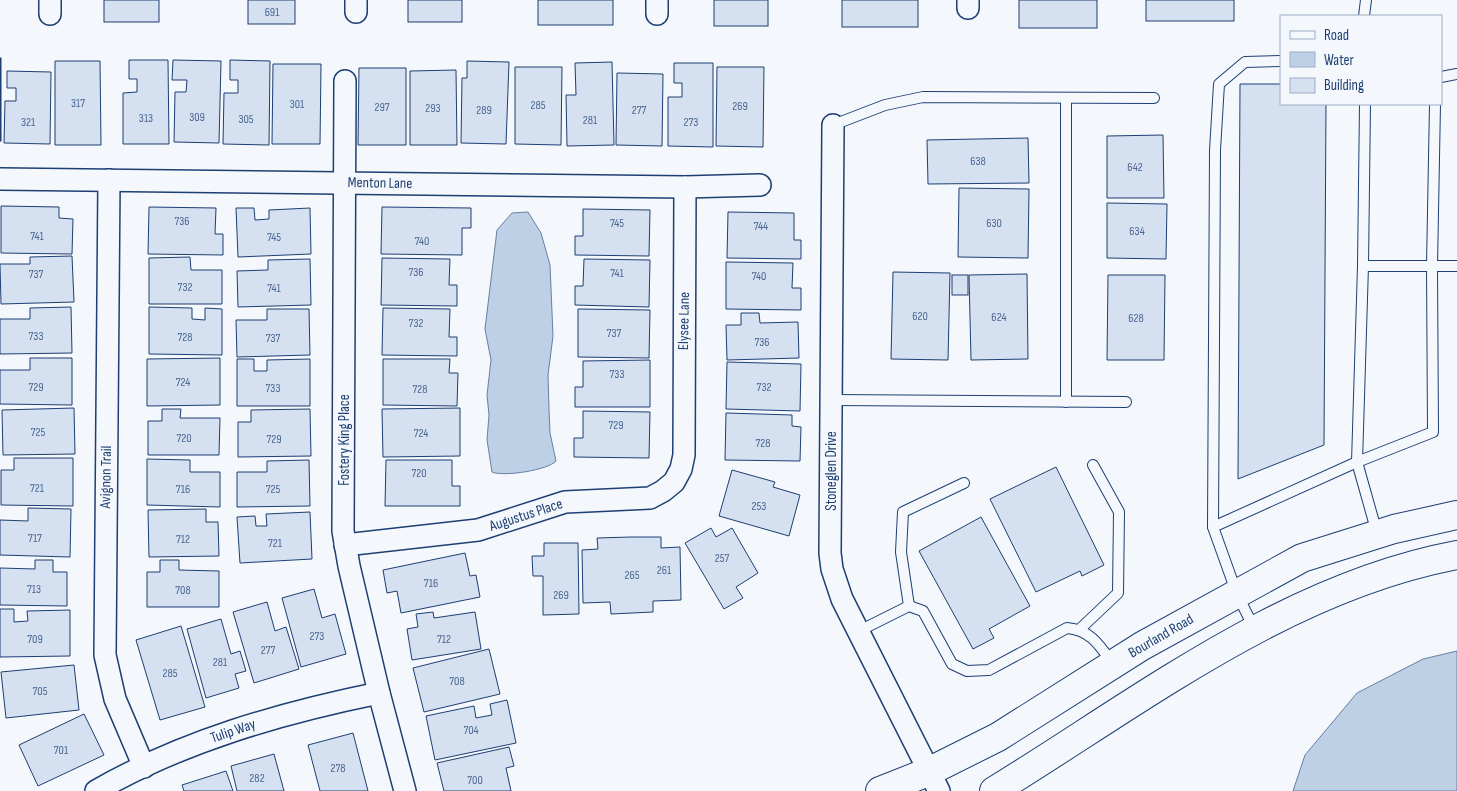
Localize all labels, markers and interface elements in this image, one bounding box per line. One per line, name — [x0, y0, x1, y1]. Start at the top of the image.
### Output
house number: 691 — [265, 5, 280, 20]
legend — [1280, 15, 1442, 105]
text: Road — [1324, 26, 1349, 45]
text: Water — [1324, 51, 1355, 70]
text: Building — [1324, 76, 1364, 95]
house number: 317 — [71, 96, 85, 111]
house number: 301 — [290, 97, 305, 112]
house number: 285 — [530, 98, 546, 113]
house number: 269 — [732, 99, 748, 114]
house number: 297 — [374, 100, 390, 115]
house number: 293 — [425, 101, 441, 116]
house number: 289 — [476, 103, 492, 118]
house number: 277 — [632, 103, 646, 118]
house number: 309 — [189, 110, 205, 125]
house number: 313 — [139, 111, 153, 126]
house number: 305 — [238, 112, 254, 127]
house number: 281 — [583, 113, 598, 128]
house number: 321 — [21, 115, 36, 130]
house number: 273 — [684, 115, 698, 130]
house number: 638 — [970, 154, 986, 169]
house number: 642 — [1127, 160, 1143, 175]
street label: Menton Lane — [347, 173, 413, 193]
house number: 736 — [174, 214, 190, 229]
house number: 745 — [610, 216, 624, 231]
house number: 630 — [986, 216, 1002, 231]
house number: 744 — [754, 219, 768, 234]
house number: 634 — [1129, 224, 1145, 239]
house number: 741 — [30, 229, 45, 244]
house number: 745 — [267, 230, 281, 245]
house number: 740 — [415, 234, 429, 249]
house number: 736 — [408, 265, 424, 280]
house number: 741 — [610, 266, 625, 281]
house number: 737 — [29, 267, 44, 282]
house number: 740 — [752, 269, 766, 284]
house number: 732 — [178, 280, 192, 295]
house number: 741 — [267, 281, 282, 296]
street label: Elysee Lane — [674, 292, 694, 350]
house number: 620 — [912, 309, 928, 324]
house number: 624 — [991, 310, 1007, 325]
house number: 628 — [1128, 311, 1144, 326]
house number: 732 — [409, 316, 423, 331]
house number: 737 — [607, 326, 622, 341]
house number: 733 — [29, 329, 43, 344]
house number: 728 — [178, 330, 193, 345]
house number: 737 — [266, 331, 281, 346]
house number: 736 — [754, 335, 770, 350]
house number: 733 — [610, 367, 624, 382]
house number: 724 — [176, 375, 190, 390]
house number: 729 — [28, 380, 44, 395]
house number: 732 — [757, 380, 771, 395]
house number: 733 — [266, 381, 280, 396]
house number: 728 — [413, 382, 428, 397]
street label: Fostery King Place — [335, 394, 354, 486]
house number: 729 — [608, 418, 624, 433]
house number: 725 — [31, 425, 45, 440]
house number: 724 — [414, 426, 428, 441]
house number: 720 — [176, 431, 192, 446]
street label: Stoneglen Drive — [822, 431, 841, 511]
house number: 729 — [266, 432, 282, 447]
house number: 728 — [756, 436, 771, 451]
street label: Avignon Trail — [96, 446, 116, 509]
house number: 720 — [411, 466, 427, 481]
house number: 721 — [30, 481, 45, 496]
house number: 716 — [176, 482, 190, 497]
house number: 725 — [266, 482, 280, 497]
street label: Augustus Place — [486, 494, 565, 536]
house number: 253 — [752, 499, 766, 514]
house number: 717 — [28, 531, 42, 546]
house number: 712 — [176, 532, 190, 547]
house number: 721 — [268, 536, 283, 551]
house number: 257 — [715, 551, 729, 566]
house number: 261 — [657, 563, 672, 578]
house number: 265 — [624, 568, 640, 583]
house number: 716 — [424, 576, 438, 591]
house number: 713 — [27, 582, 41, 597]
house number: 708 — [175, 583, 191, 598]
house number: 269 — [553, 588, 569, 603]
street label: Bourland Road — [1125, 610, 1197, 662]
house number: 273 — [310, 629, 324, 644]
house number: 709 — [27, 632, 43, 647]
house number: 712 — [437, 632, 451, 647]
house number: 277 — [261, 643, 275, 658]
house number: 281 — [213, 655, 228, 670]
house number: 285 — [162, 666, 178, 681]
house number: 708 — [449, 674, 465, 689]
house number: 705 — [33, 684, 48, 699]
street label: Tulip Way — [208, 714, 258, 748]
house number: 704 — [463, 723, 479, 738]
house number: 701 — [54, 743, 69, 758]
house number: 278 — [331, 761, 345, 776]
house number: 282 — [249, 771, 265, 786]
house number: 700 — [467, 773, 483, 788]

